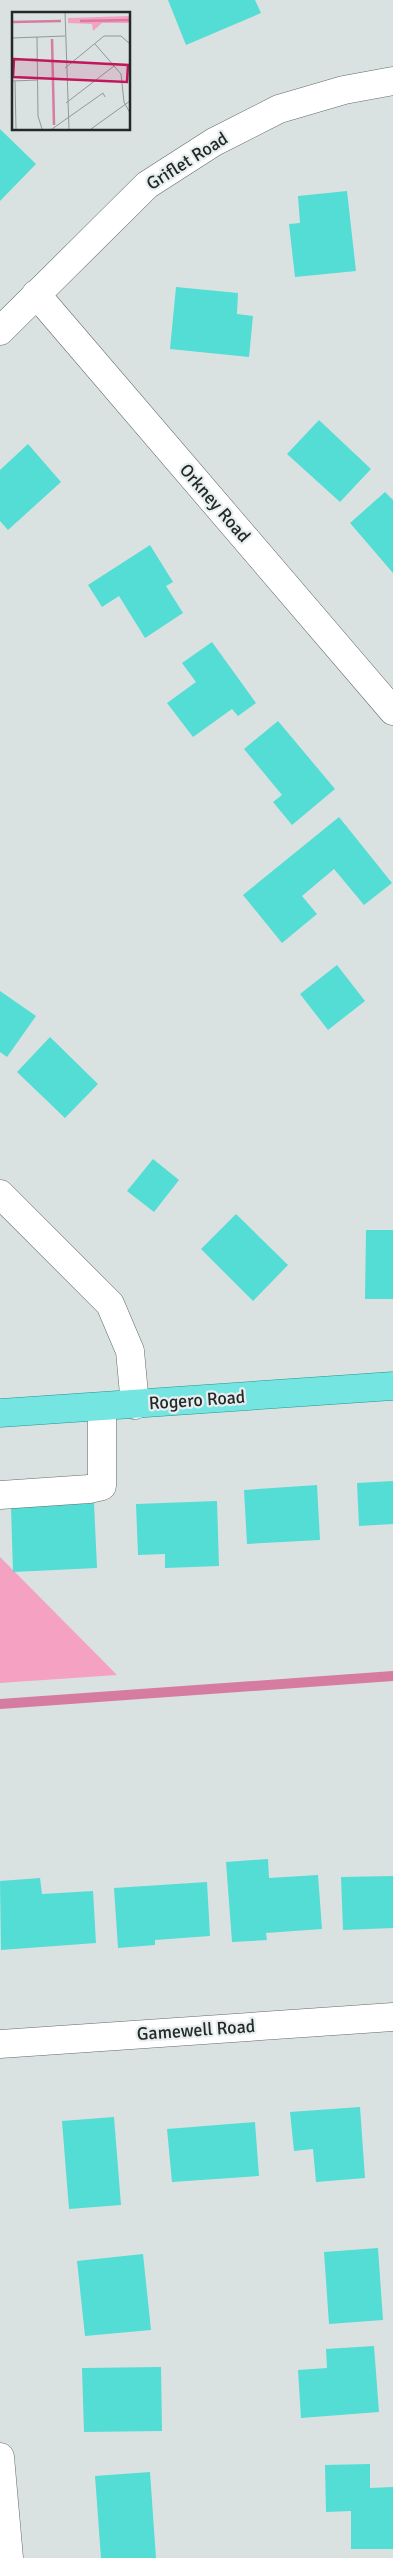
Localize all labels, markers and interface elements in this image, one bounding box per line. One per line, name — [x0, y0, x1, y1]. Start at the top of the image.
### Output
inset map — [12, 12, 130, 130]
street label: Griflet Road — [142, 127, 232, 195]
street label: Orkney Road — [175, 459, 255, 547]
street label: Rogero Road — [148, 1386, 246, 1414]
street label: Gamewell Road — [136, 2015, 256, 2045]

